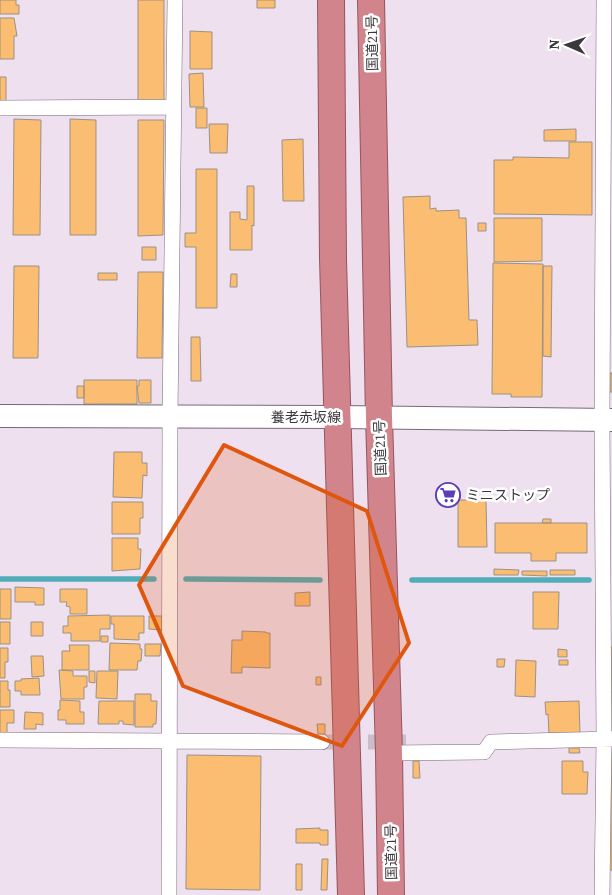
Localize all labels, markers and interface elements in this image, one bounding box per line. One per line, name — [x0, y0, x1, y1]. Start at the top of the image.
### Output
street label: 国道21号 — [362, 15, 382, 71]
north arrow — [542, 20, 592, 70]
text: N — [544, 39, 564, 50]
street label: 養老赤坂線 — [271, 407, 341, 427]
street label: 国道21号 — [369, 420, 391, 476]
supermarket icon: ミニストップ — [435, 482, 461, 508]
place label: ミニストップ — [466, 485, 550, 505]
street label: 国道21号 — [381, 824, 401, 880]

